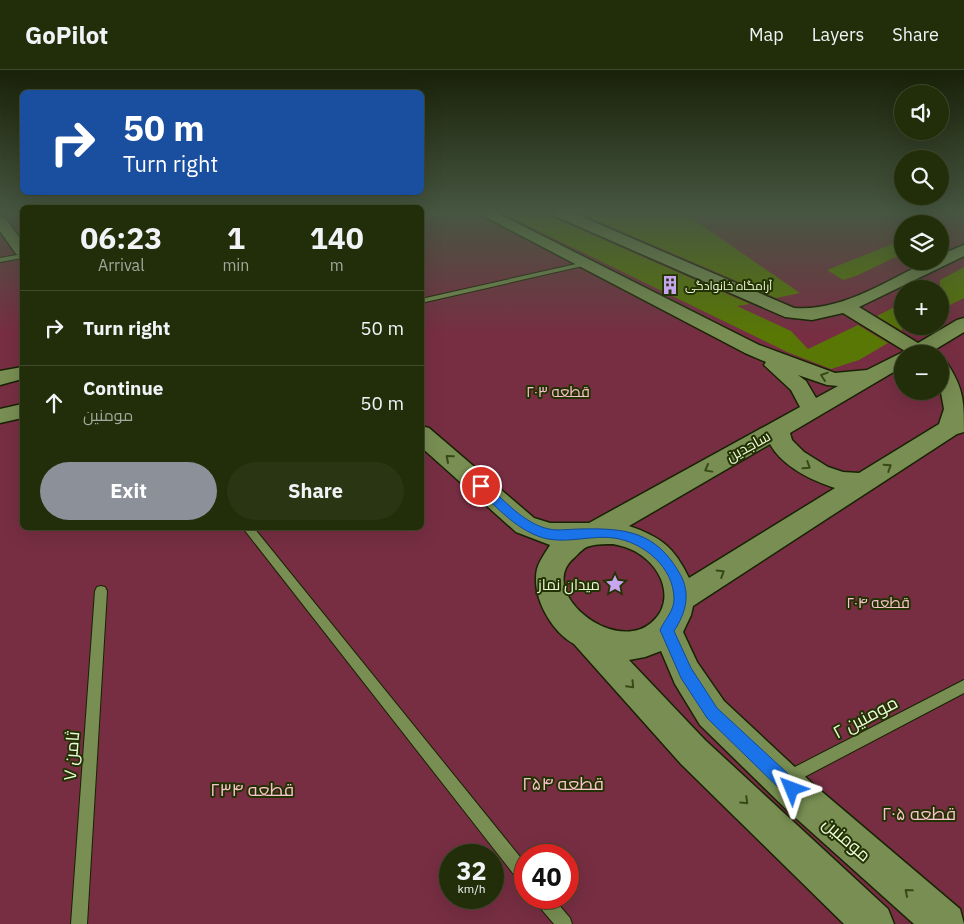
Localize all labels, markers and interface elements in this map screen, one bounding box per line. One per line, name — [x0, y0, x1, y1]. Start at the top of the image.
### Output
text: GoPilot — [25, 19, 108, 51]
text: Map — [749, 23, 784, 46]
text: Layers — [812, 23, 864, 46]
text: Share — [892, 23, 939, 46]
map controls — [894, 85, 949, 400]
button: sound — [894, 85, 949, 140]
text: 50 m — [123, 105, 205, 151]
icon: right — [40, 110, 105, 175]
text: Turn right — [123, 149, 218, 178]
button: search — [894, 150, 949, 205]
button: layers — [894, 215, 949, 270]
text: 06:23 — [80, 218, 162, 257]
text: 1 — [227, 218, 245, 257]
text: 140 — [310, 218, 364, 257]
text: Arrival — [98, 255, 145, 275]
text: min — [222, 255, 249, 275]
text: m — [330, 255, 344, 275]
building icon: آرامگاه خانوادگی — [659, 274, 681, 296]
place label: آرامگاه خانوادگی — [685, 278, 773, 293]
button: + — [894, 280, 949, 335]
icon: right — [40, 314, 68, 342]
text: Turn right — [83, 316, 170, 340]
text: 50 m — [360, 316, 404, 340]
button: − — [894, 345, 949, 400]
one-way arrow — [820, 372, 829, 382]
text: Continue — [83, 376, 163, 400]
park label: قطعه ۲۰۳ — [526, 382, 590, 401]
icon: ahead — [40, 389, 68, 417]
text: 50 m — [360, 391, 404, 415]
text: مومنین — [83, 405, 133, 425]
street label: ساجدین — [723, 426, 774, 467]
one-way arrow — [445, 455, 454, 464]
one-way arrow — [802, 459, 811, 469]
button: Exit — [40, 462, 217, 520]
button: Share — [227, 462, 404, 520]
one-way arrow — [704, 463, 713, 473]
one-way arrow — [882, 464, 892, 473]
pin — [460, 465, 502, 507]
icon: arrive — [467, 472, 495, 500]
one-way arrow — [716, 570, 725, 580]
place icon: میدان نماز — [604, 573, 626, 595]
place label: میدان نماز — [537, 575, 600, 595]
park label: قطعه ۲۰۴ — [846, 593, 910, 612]
one-way arrow — [625, 679, 634, 688]
street label: مومنین ۲ — [829, 690, 901, 744]
street label: ثامن ۷ — [58, 730, 84, 782]
position arrow — [765, 762, 817, 814]
park label: قطعه ۲۵۴ — [522, 772, 604, 795]
park label: قطعه ۲۳۴ — [210, 778, 294, 801]
one-way arrow — [739, 795, 748, 804]
park label: قطعه ۲۰۵ — [882, 802, 956, 825]
street label: مومنین — [818, 812, 876, 866]
speed limit sign: 40 — [514, 844, 579, 909]
text: 32 — [456, 854, 487, 887]
text: km/h — [457, 881, 486, 896]
one-way arrow — [904, 889, 913, 898]

